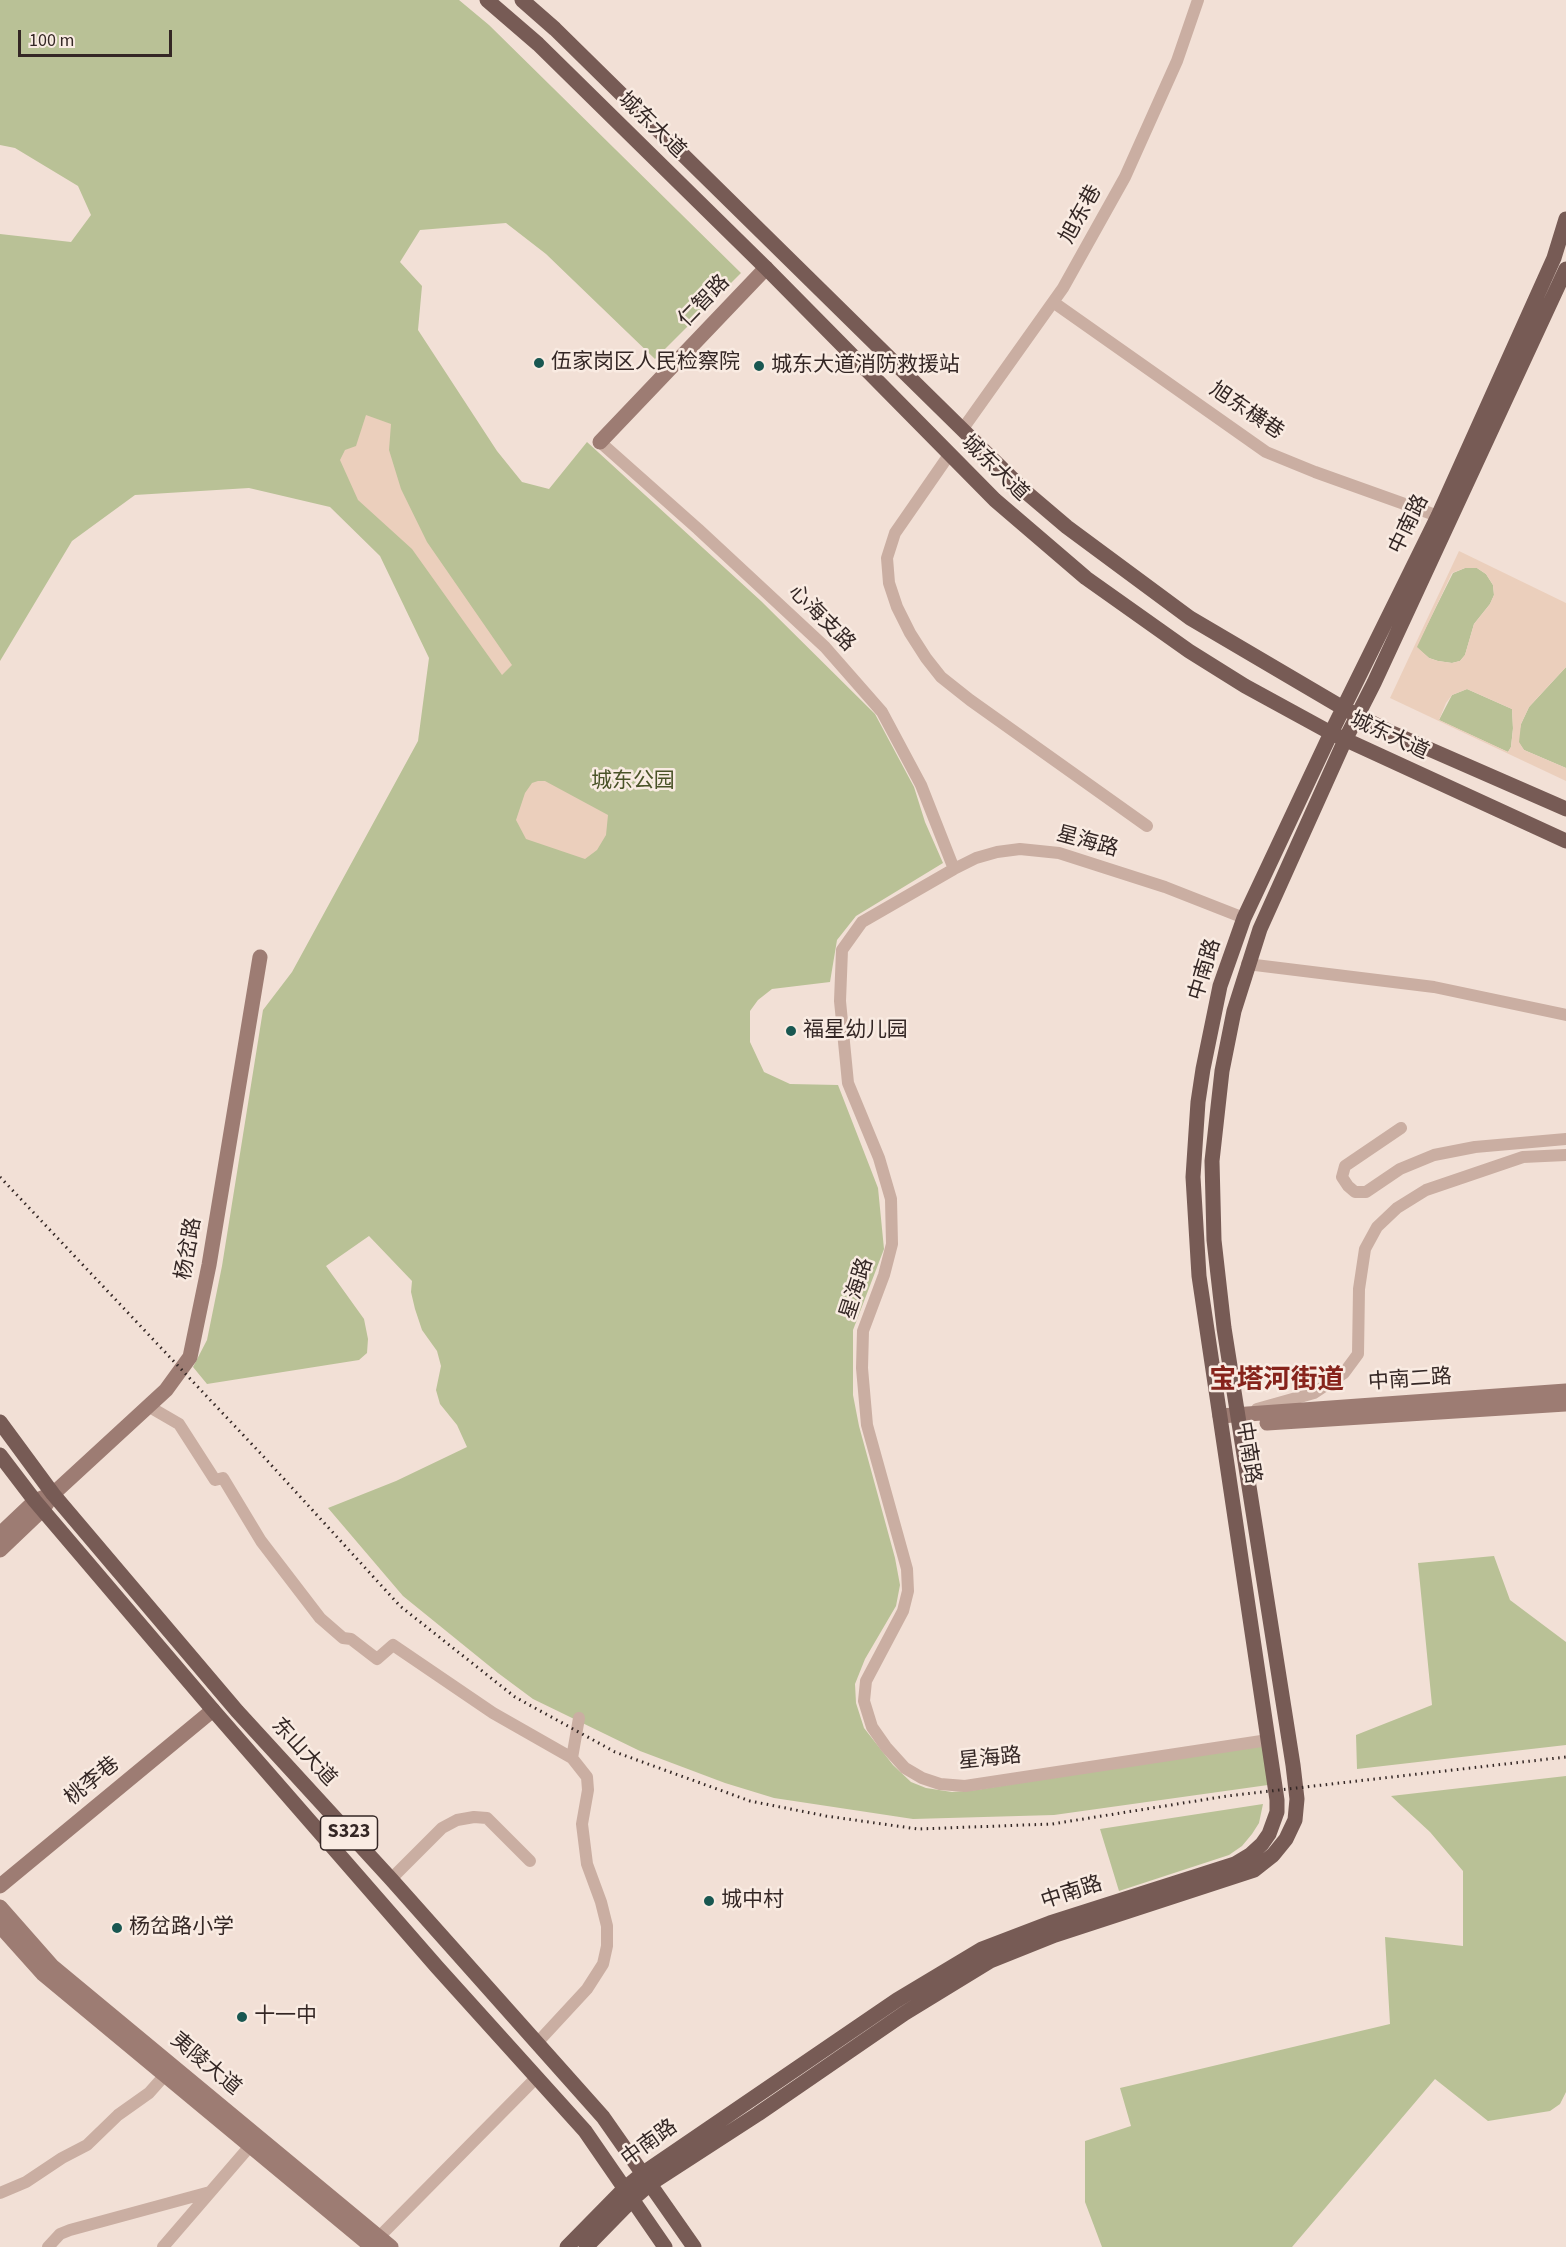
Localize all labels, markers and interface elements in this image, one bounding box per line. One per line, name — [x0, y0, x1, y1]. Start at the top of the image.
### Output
scale bar — [21, 18, 176, 56]
text: 100 m — [29, 28, 74, 53]
street label: 城东大道 — [612, 88, 690, 164]
street label: 旭东巷 — [1056, 181, 1108, 249]
street label: 仁智路 — [674, 271, 736, 333]
place label: 伍家岗区人民检察院 — [551, 350, 740, 376]
place label: 城东大道消防救援站 — [771, 353, 960, 379]
marker: 伍家岗区人民检察院 — [532, 356, 546, 370]
marker: 城东大道消防救援站 — [752, 359, 766, 373]
street label: 旭东横巷 — [1204, 378, 1288, 446]
street label: 城东大道 — [955, 431, 1033, 507]
street label: 中南路 — [1385, 491, 1435, 559]
street label: 心海支路 — [782, 580, 860, 658]
street label: 城东大道 — [1346, 708, 1432, 766]
park label: 城东公园 — [591, 769, 675, 795]
street label: 星海路 — [1053, 823, 1121, 863]
street label: 中南路 — [1185, 936, 1227, 1004]
place label: 福星幼儿园 — [803, 1018, 908, 1044]
marker: 福星幼儿园 — [784, 1024, 798, 1038]
street label: 杨岔路 — [172, 1216, 208, 1282]
street label: 星海路 — [836, 1255, 880, 1323]
district label: 宝塔河街道 — [1210, 1366, 1344, 1398]
street label: 中南二路 — [1367, 1366, 1453, 1396]
street label: 中南路 — [1230, 1420, 1264, 1486]
street label: 东山大道 — [265, 1714, 341, 1792]
street label: 星海路 — [957, 1744, 1023, 1776]
street label: 桃李巷 — [61, 1752, 125, 1812]
road number: S323 — [320, 1816, 378, 1850]
street label: 中南路 — [1038, 1872, 1106, 1916]
place label: 城中村 — [721, 1888, 784, 1914]
marker: 城中村 — [702, 1894, 716, 1908]
place label: 杨岔路小学 — [129, 1915, 234, 1941]
marker: 杨岔路小学 — [110, 1921, 124, 1935]
place label: 十一中 — [254, 2004, 317, 2030]
marker: 十一中 — [235, 2010, 249, 2024]
street label: 夷陵大道 — [165, 2028, 245, 2102]
street label: 中南路 — [617, 2115, 683, 2173]

